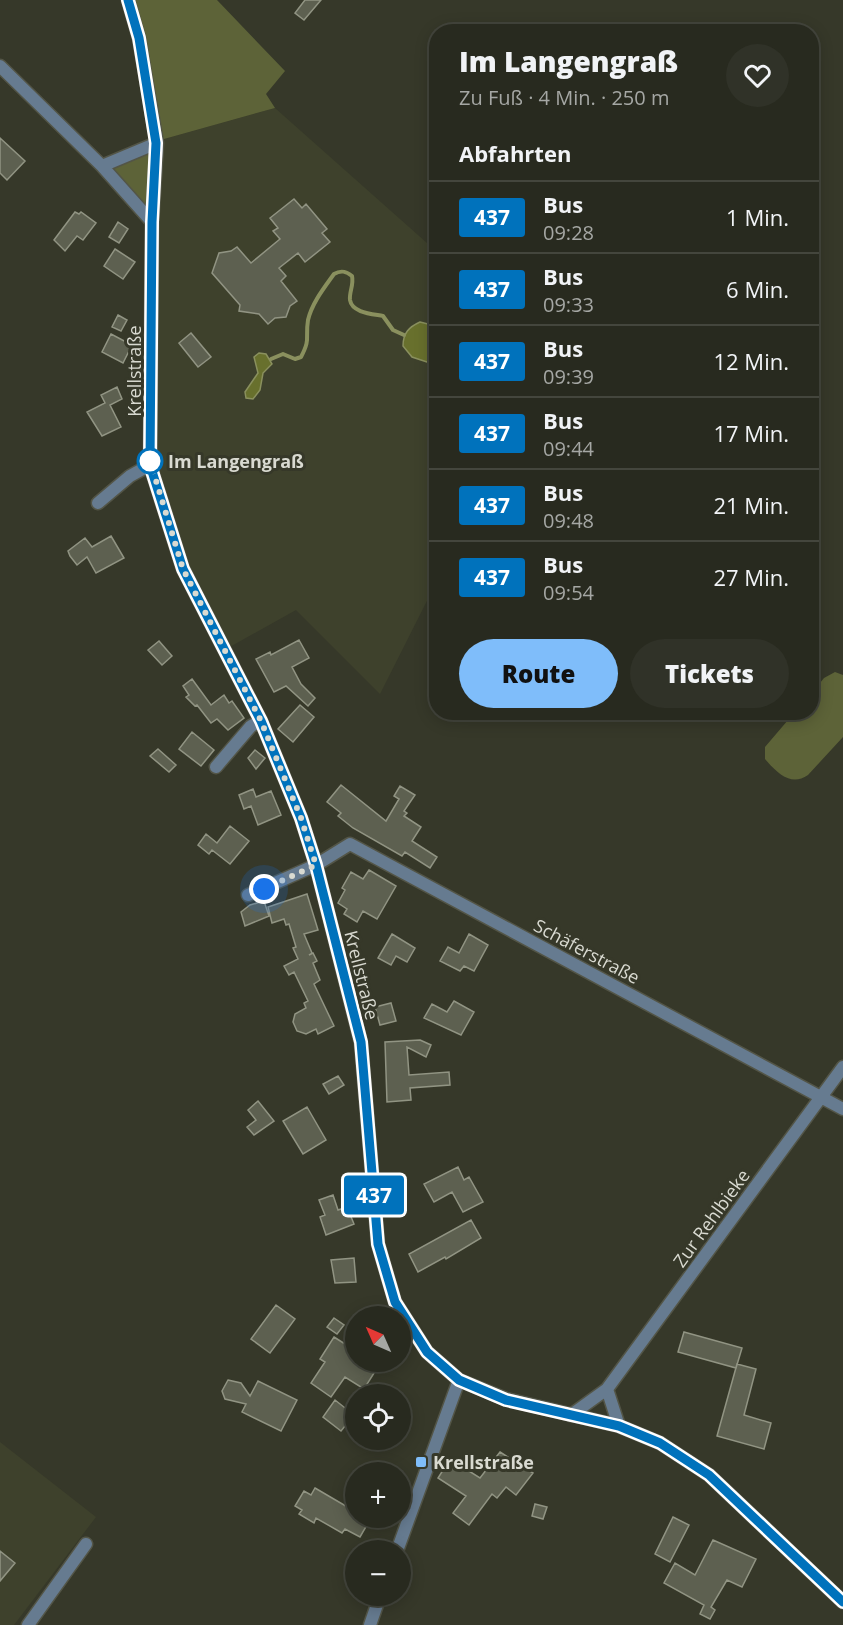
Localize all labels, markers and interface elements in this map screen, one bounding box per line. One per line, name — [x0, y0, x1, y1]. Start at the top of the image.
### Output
text: Im Langengraß — [459, 42, 678, 80]
button: heart — [726, 44, 789, 107]
text: Zu Fuß · 4 Min. · 250 m — [459, 84, 669, 111]
text: Abfahrten — [459, 138, 571, 168]
text: Bus — [543, 189, 583, 219]
text: 1 Min. — [726, 202, 789, 232]
text: 437 — [474, 203, 510, 231]
text: 09:28 — [543, 219, 594, 246]
text: Bus — [543, 261, 583, 291]
text: 6 Min. — [726, 274, 789, 304]
text: 437 — [474, 275, 510, 303]
text: 09:33 — [543, 291, 594, 318]
street label: Krellstraße — [122, 325, 146, 417]
text: Bus — [543, 333, 583, 363]
text: 12 Min. — [714, 346, 789, 376]
text: 437 — [474, 347, 510, 375]
text: 09:39 — [543, 363, 594, 390]
text: Bus — [543, 405, 583, 435]
text: 17 Min. — [714, 418, 789, 448]
text: 437 — [474, 419, 510, 447]
text: 09:44 — [543, 435, 594, 462]
marker: Im Langengraß — [137, 448, 163, 474]
place label: Im Langengraß — [168, 449, 304, 473]
text: Bus — [543, 477, 583, 507]
text: 21 Min. — [714, 490, 789, 520]
text: 437 — [474, 491, 510, 519]
text: 09:48 — [543, 507, 594, 534]
text: Bus — [543, 549, 583, 579]
text: 27 Min. — [714, 562, 789, 592]
text: 437 — [474, 563, 510, 591]
text: 09:54 — [543, 579, 594, 606]
button: Route — [459, 639, 618, 708]
button: Tickets — [630, 639, 789, 708]
your location — [249, 874, 279, 904]
street label: Schäferstraße — [530, 913, 644, 989]
street label: Krellstraße — [339, 928, 385, 1022]
street label: Zur Rehlbieke — [667, 1164, 755, 1272]
line badge: 437 — [340, 1176, 409, 1214]
text: 437 — [356, 1181, 392, 1209]
north arrow — [345, 1306, 411, 1372]
map controls — [345, 1306, 411, 1606]
button: locate — [345, 1384, 411, 1450]
place label: Krellstraße — [433, 1450, 534, 1474]
marker: Krellstraße — [414, 1455, 428, 1469]
button: + — [345, 1462, 411, 1528]
button: − — [345, 1540, 411, 1606]

